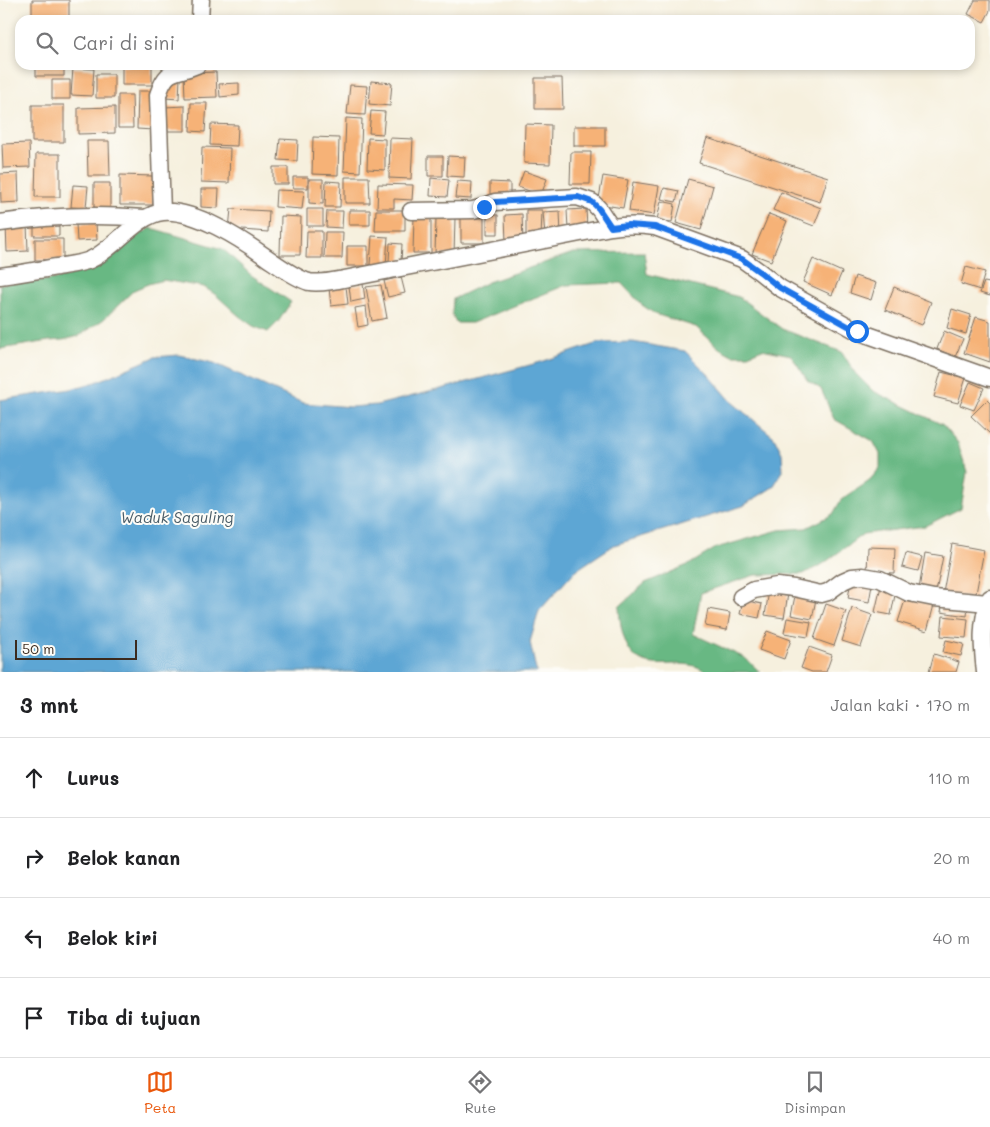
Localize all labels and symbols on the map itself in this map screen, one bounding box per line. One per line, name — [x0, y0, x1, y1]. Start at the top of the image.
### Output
route end — [473, 196, 496, 219]
route start — [846, 320, 869, 343]
water label: Waduk Saguling — [120, 507, 234, 527]
scale bar — [15, 637, 138, 660]

